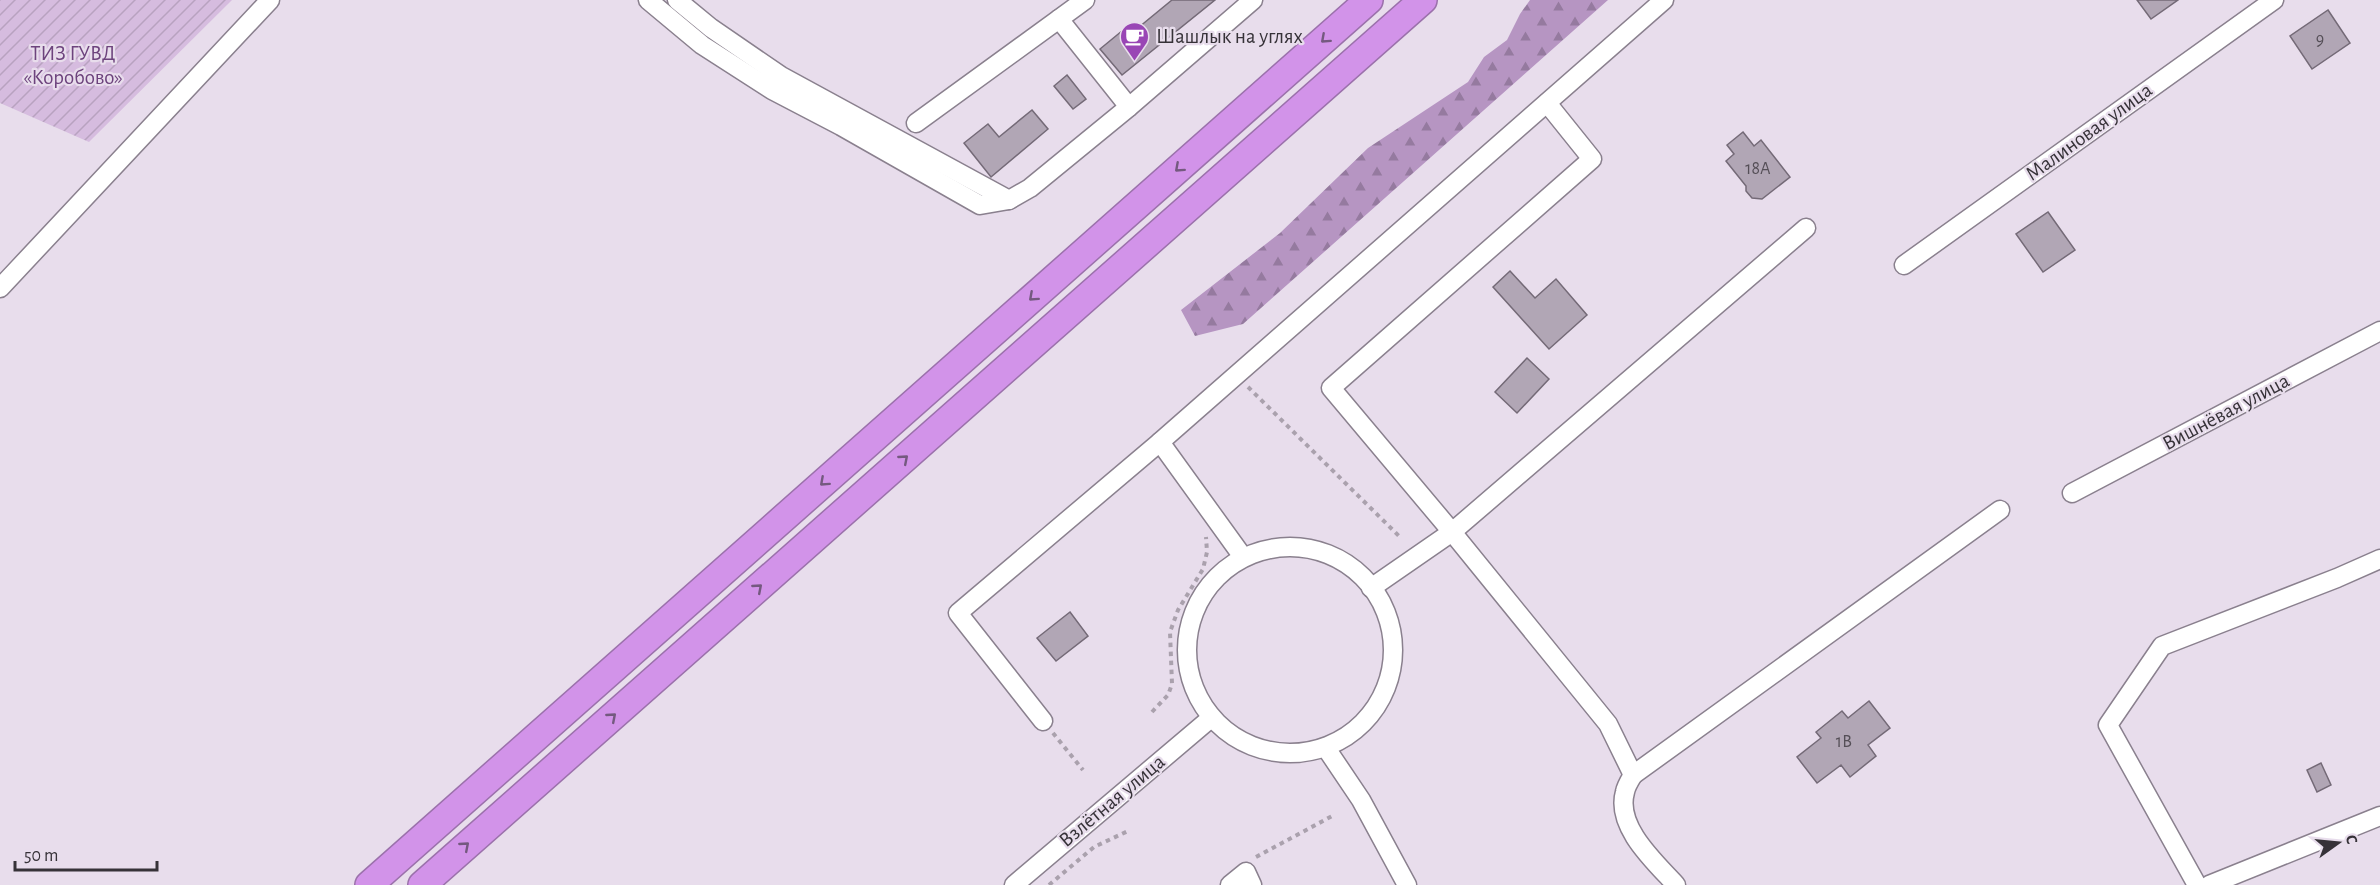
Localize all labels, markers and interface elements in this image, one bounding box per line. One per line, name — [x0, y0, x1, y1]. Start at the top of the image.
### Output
cafe icon: Шашлык на углях — [1119, 20, 1151, 62]
place label: Шашлык на углях — [1156, 26, 1303, 47]
house number: 9 — [2316, 31, 2324, 49]
one-way arrow — [1321, 32, 1332, 43]
park label: ТИЗ ГУВД «Коробово» — [23, 43, 123, 88]
street label: Малиновая улица — [2022, 79, 2156, 185]
house number: 18А — [1745, 160, 1771, 178]
one-way arrow — [1175, 161, 1186, 172]
one-way arrow — [1029, 290, 1040, 301]
street label: Вишнёвая улица — [2159, 370, 2293, 454]
one-way arrow — [897, 455, 908, 466]
one-way arrow — [820, 475, 831, 486]
one-way arrow — [751, 584, 762, 595]
one-way arrow — [605, 713, 615, 724]
house number: 1В — [1836, 733, 1852, 751]
street label: Взлётная улица — [1055, 751, 1169, 851]
north arrow — [2308, 813, 2368, 873]
text: С — [2343, 833, 2360, 846]
scale bar — [15, 834, 158, 872]
one-way arrow — [459, 842, 469, 853]
text: 50 m — [24, 847, 58, 865]

